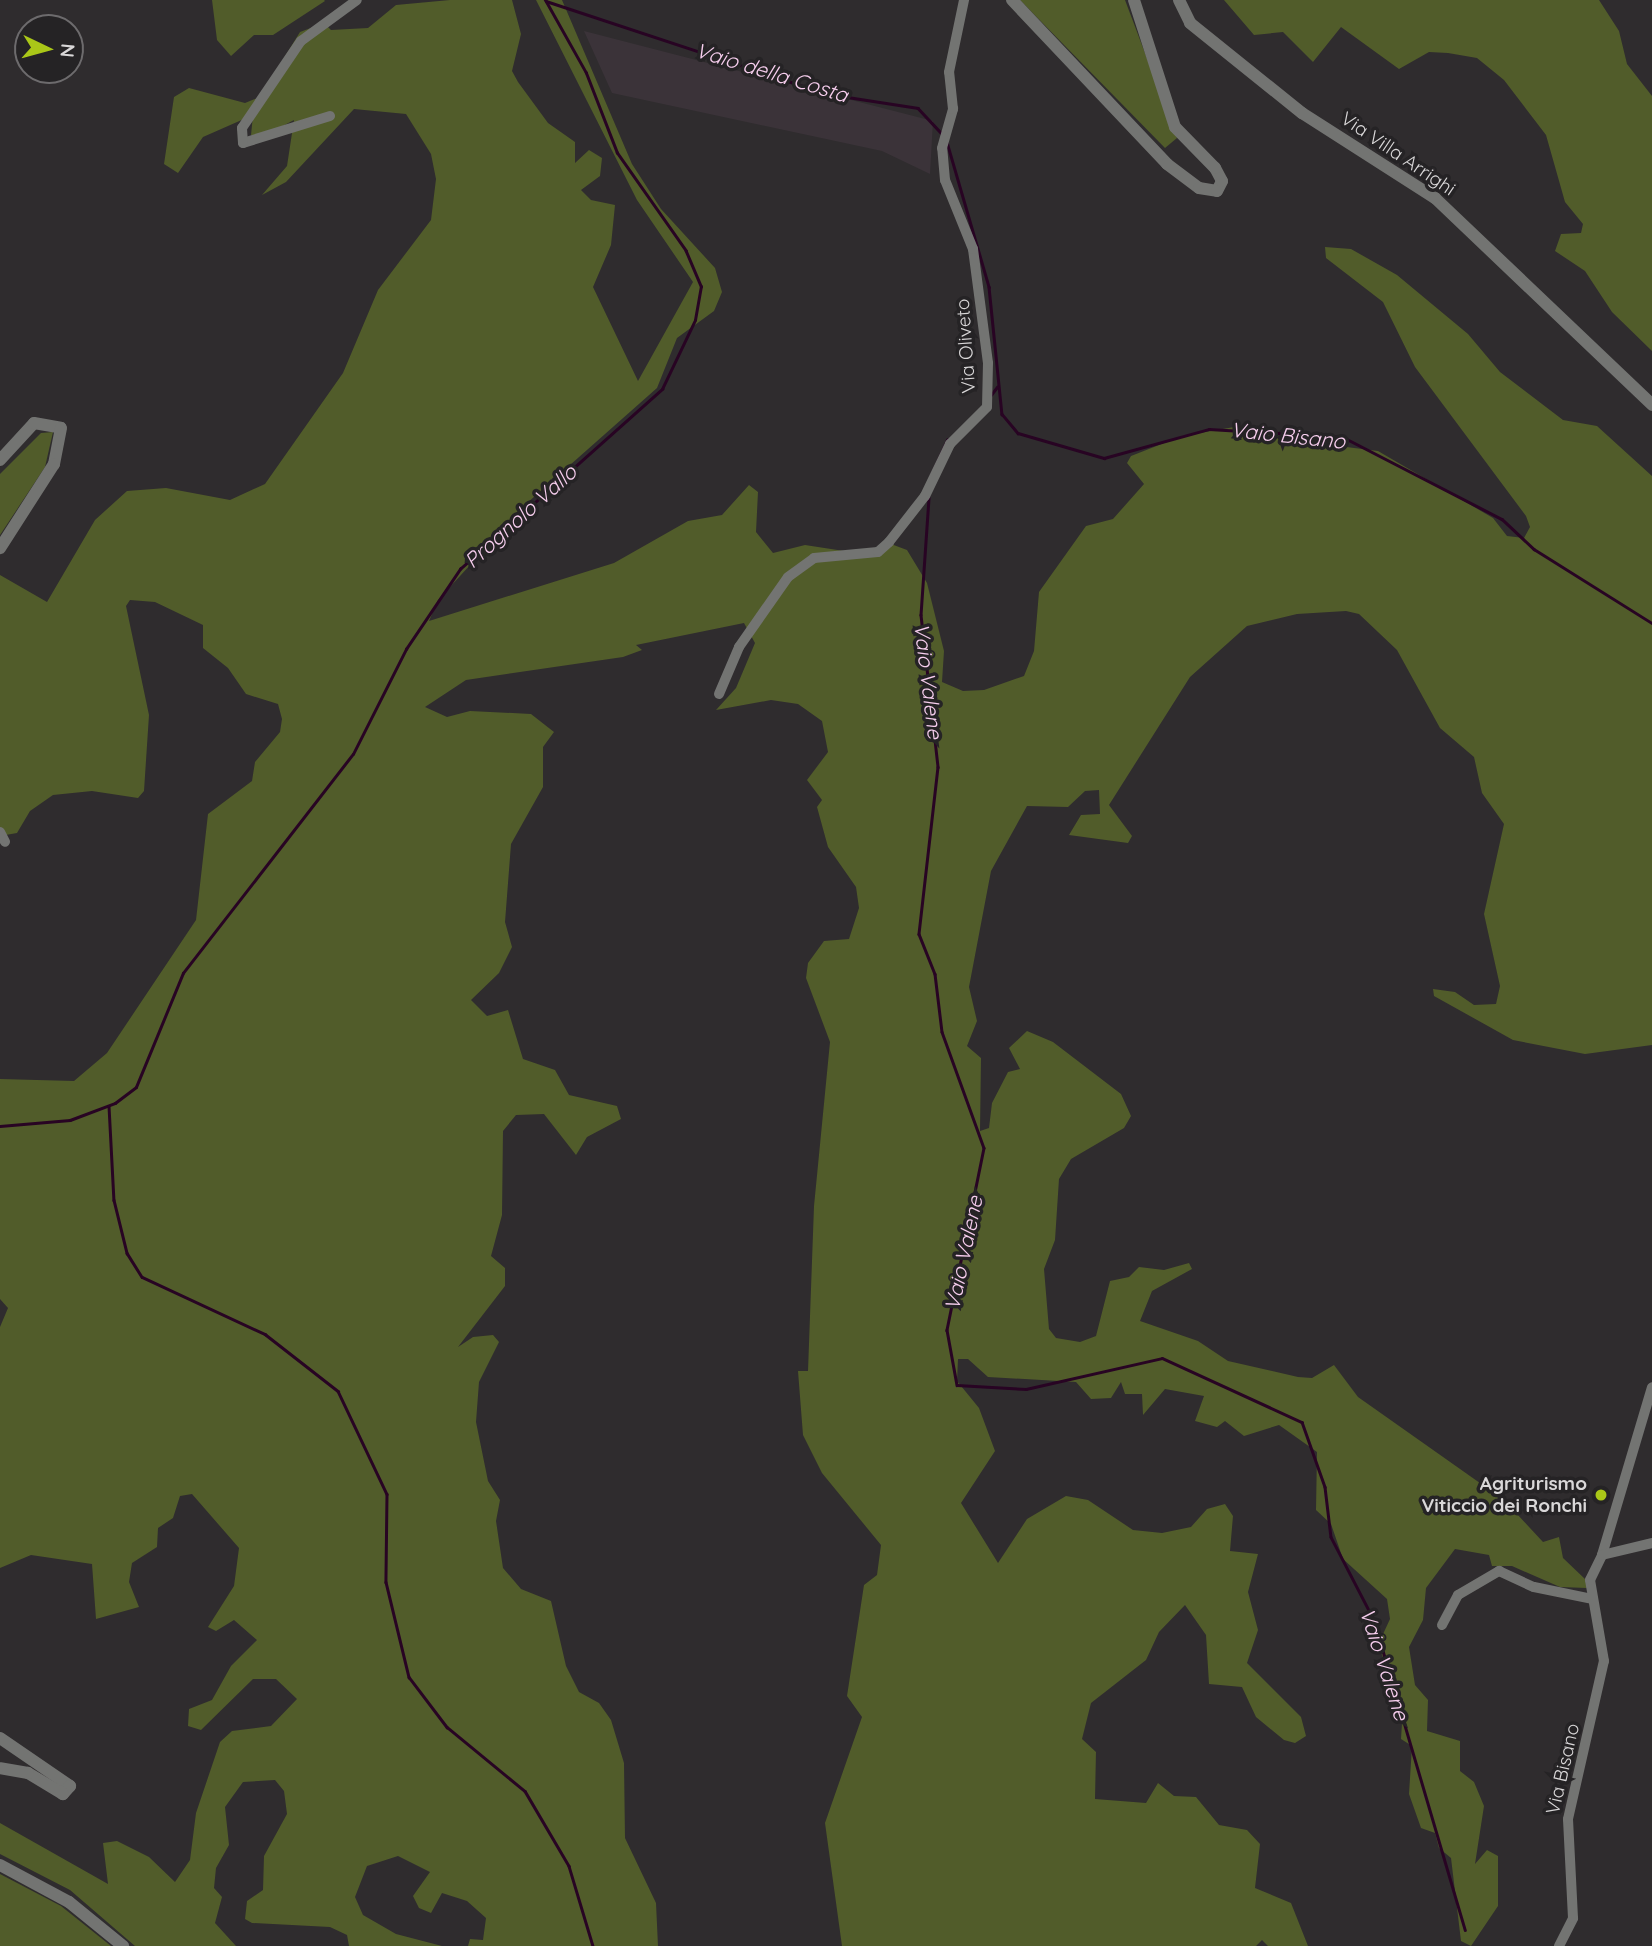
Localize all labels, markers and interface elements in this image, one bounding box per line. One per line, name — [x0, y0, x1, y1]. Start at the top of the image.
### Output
north arrow — [14, 14, 84, 84]
water label: Vaio della Costa — [693, 37, 851, 107]
text: N — [55, 43, 80, 59]
street label: Via Villa Arrighi — [1336, 107, 1460, 201]
street label: Via Oliveto — [951, 298, 981, 394]
water label: Vaio Bisano — [1229, 416, 1347, 454]
water label: Prognolo Vallo — [459, 459, 581, 573]
water label: Vaio Valene — [909, 622, 949, 740]
water label: Vaio Valene — [939, 1194, 987, 1312]
place label: Agriturismo Viticcio dei Ronchi — [1421, 1473, 1587, 1517]
marker: Agriturismo Viticcio dei Ronchi — [1593, 1487, 1609, 1503]
water label: Vaio Valene — [1355, 1605, 1415, 1723]
street label: Via Bisano — [1541, 1721, 1585, 1817]

